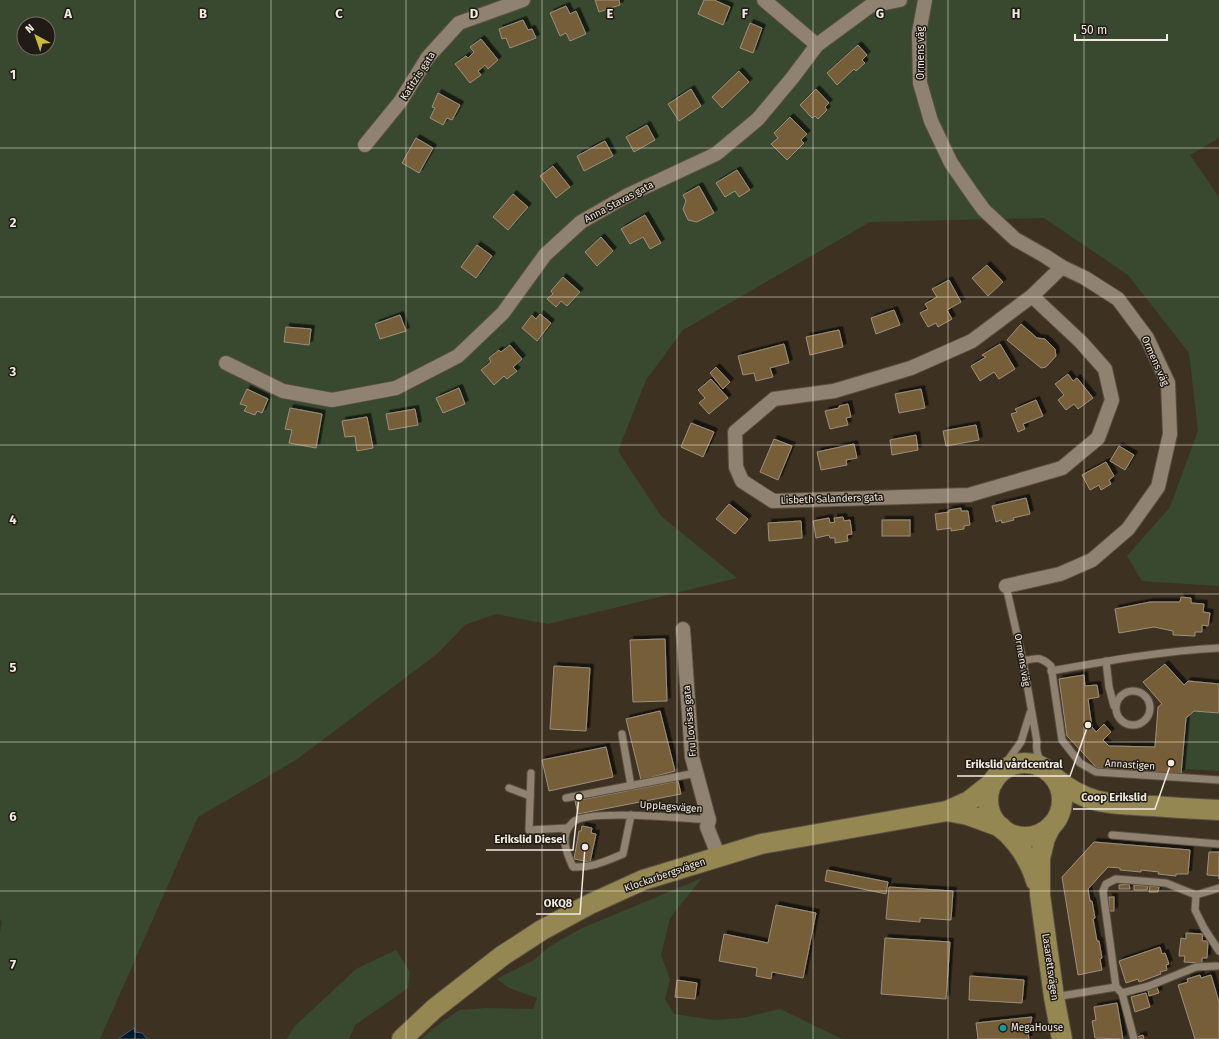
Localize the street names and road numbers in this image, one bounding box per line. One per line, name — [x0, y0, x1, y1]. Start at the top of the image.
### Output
street label: Ormens väg — [915, 26, 927, 80]
street label: Katitzis gata — [398, 50, 438, 102]
street label: Anna Stavas gata — [582, 179, 656, 225]
street label: Ormens väg — [1139, 334, 1172, 389]
street label: Lisbeth Salanders gata — [780, 491, 884, 507]
street label: Ormens väg — [1011, 633, 1033, 688]
street label: Fru Lovisas gata — [681, 685, 699, 757]
street label: Annastigen — [1105, 757, 1155, 773]
street label: Upplagsvägen — [639, 799, 703, 815]
street label: Klockarbergsvägen — [623, 856, 707, 894]
street label: Lasarettsvägen — [1039, 933, 1061, 1001]

